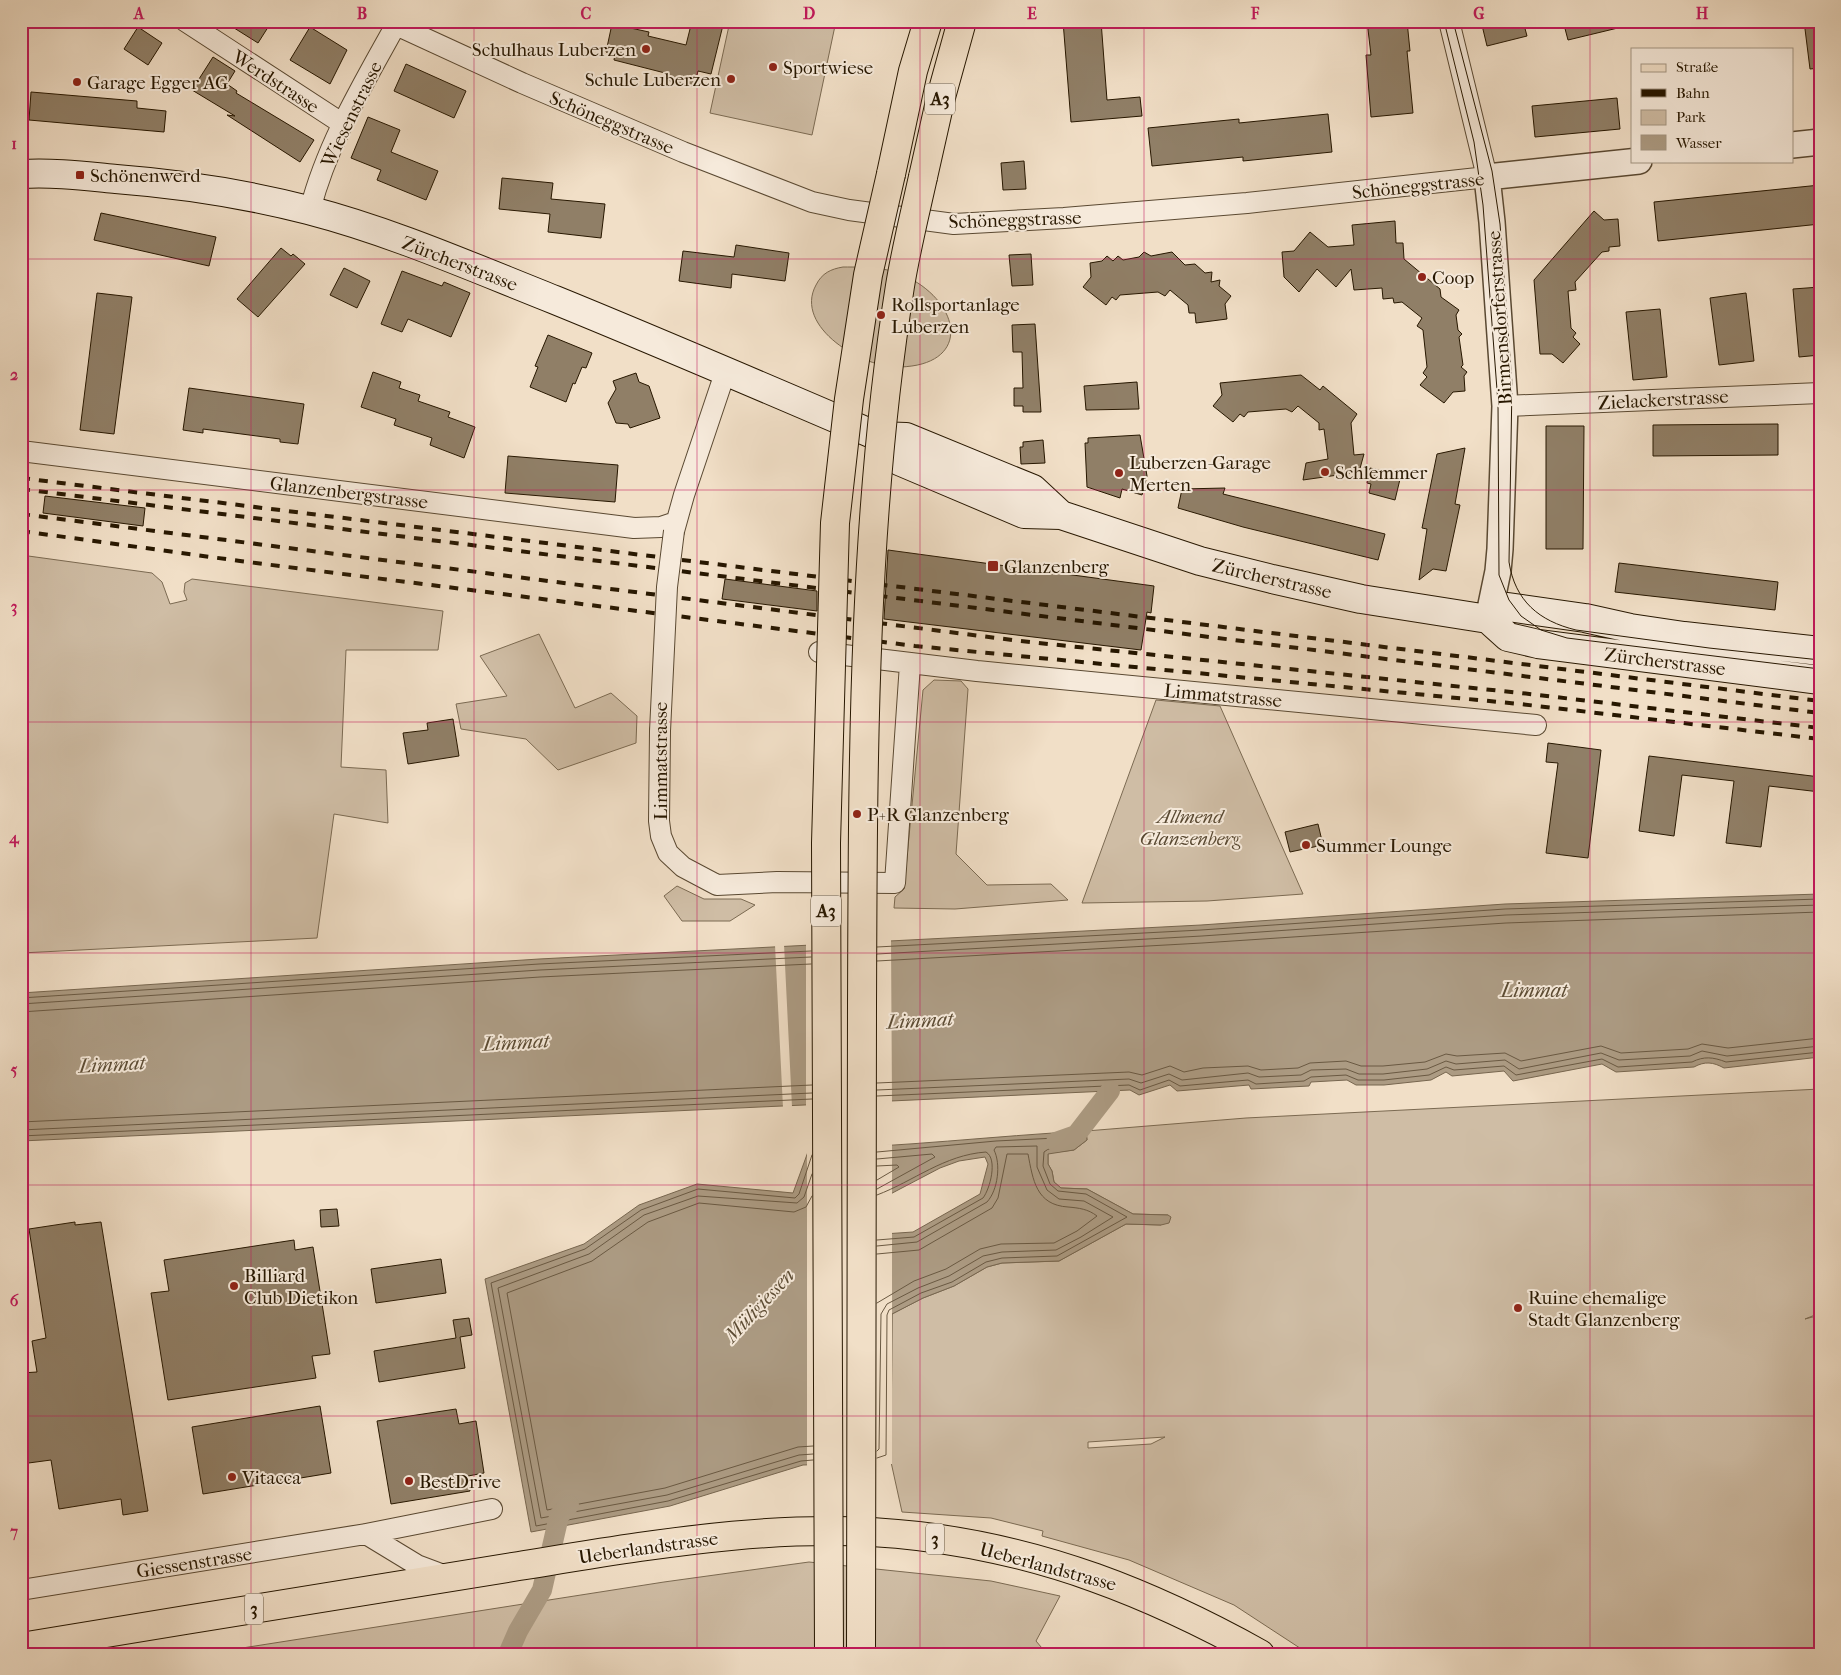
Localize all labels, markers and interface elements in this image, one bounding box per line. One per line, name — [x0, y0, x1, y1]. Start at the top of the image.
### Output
text: A — [133, 4, 145, 23]
text: B — [357, 4, 367, 23]
text: C — [581, 4, 592, 23]
text: D — [803, 4, 815, 23]
text: E — [1027, 4, 1037, 23]
text: F — [1250, 4, 1260, 23]
text: G — [1473, 4, 1485, 23]
text: H — [1696, 4, 1709, 23]
place label: Schulhaus Luberzen — [472, 39, 636, 61]
marker: Schulhaus Luberzen — [640, 43, 652, 55]
street label: Werdstrasse — [227, 45, 323, 118]
legend — [1631, 48, 1794, 162]
place label: Sportwiese — [783, 57, 873, 79]
street label: Wiesenstrasse — [316, 58, 387, 172]
text: Straße — [1676, 58, 1719, 76]
marker: Sportwiese — [767, 61, 779, 73]
place label: Schule Luberzen — [585, 69, 721, 91]
place label: Garage Egger AG — [87, 72, 229, 94]
marker: Schule Luberzen — [725, 73, 737, 85]
marker: Garage Egger AG — [71, 76, 83, 88]
road number: A3 — [925, 84, 955, 115]
text: Bahn — [1676, 84, 1710, 102]
street label: Schöneggstrasse — [546, 87, 677, 159]
text: Park — [1676, 108, 1706, 126]
text: 1 — [11, 134, 17, 153]
text: Wasser — [1675, 134, 1722, 152]
place label: Schönenwerd — [90, 165, 201, 187]
street label: Schöneggstrasse — [1351, 168, 1485, 204]
marker: Schönenwerd — [74, 169, 86, 181]
street label: Schöneggstrasse — [948, 207, 1082, 233]
street label: Birmensdorferstrasse — [1483, 230, 1517, 406]
street label: Zürcherstrasse — [399, 232, 521, 296]
place label: Coop — [1432, 267, 1474, 289]
marker: Coop — [1416, 271, 1428, 283]
place label: Rollsportanlage Luberzen — [891, 294, 1020, 338]
marker: Rollsportanlage Luberzen — [875, 309, 887, 321]
text: 2 — [10, 365, 18, 384]
street label: Zielackerstrasse — [1597, 386, 1729, 414]
place label: Luberzen-Garage Merten — [1129, 452, 1271, 496]
place label: Schlemmer — [1335, 462, 1428, 484]
marker: Schlemmer — [1319, 466, 1331, 478]
marker: Luberzen-Garage Merten — [1113, 467, 1125, 479]
street label: Glanzenbergstrasse — [269, 472, 429, 514]
street label: Zürcherstrasse — [1210, 555, 1334, 603]
place label: Glanzenberg — [1004, 556, 1110, 578]
marker: Glanzenberg — [986, 559, 1000, 573]
text: 3 — [11, 597, 17, 617]
street label: Zürcherstrasse — [1603, 644, 1727, 680]
street label: Limmatstrasse — [1163, 680, 1283, 712]
street label: Limmatstrasse — [650, 702, 672, 820]
place label: P+R Glanzenberg — [867, 804, 1010, 826]
park label: Allmend Glanzenberg — [1140, 806, 1241, 850]
marker: P+R Glanzenberg — [851, 808, 863, 820]
text: 4 — [8, 828, 20, 848]
place label: Summer Lounge — [1316, 835, 1452, 857]
marker: Summer Lounge — [1300, 839, 1312, 851]
road number: A3 — [811, 896, 841, 926]
water label: Limmat — [1499, 979, 1569, 1002]
water label: Limmat — [884, 1007, 956, 1034]
water label: Limmat — [480, 1029, 552, 1056]
water label: Limmat — [76, 1051, 148, 1078]
text: 5 — [11, 1060, 18, 1079]
water label: Müligiessen — [718, 1264, 799, 1348]
place label: Billiard Club Dietikon — [244, 1265, 358, 1309]
marker: Billiard Club Dietikon — [228, 1280, 240, 1292]
place label: Ruine ehemalige Stadt Glanzenberg — [1528, 1287, 1680, 1331]
text: 6 — [10, 1291, 19, 1310]
marker: Ruine ehemalige Stadt Glanzenberg — [1512, 1302, 1524, 1314]
place label: Vitacca — [241, 1467, 301, 1489]
marker: Vitacca — [226, 1471, 238, 1483]
place label: BestDrive — [419, 1471, 501, 1493]
marker: BestDrive — [403, 1475, 415, 1487]
text: 7 — [9, 1522, 18, 1541]
road number: 3 — [926, 1524, 944, 1555]
street label: Ueberlandstrasse — [577, 1527, 719, 1569]
street label: Ueberlandstrasse — [977, 1538, 1119, 1596]
street label: Giessenstrasse — [135, 1543, 254, 1583]
road number: 3 — [245, 1594, 263, 1625]

